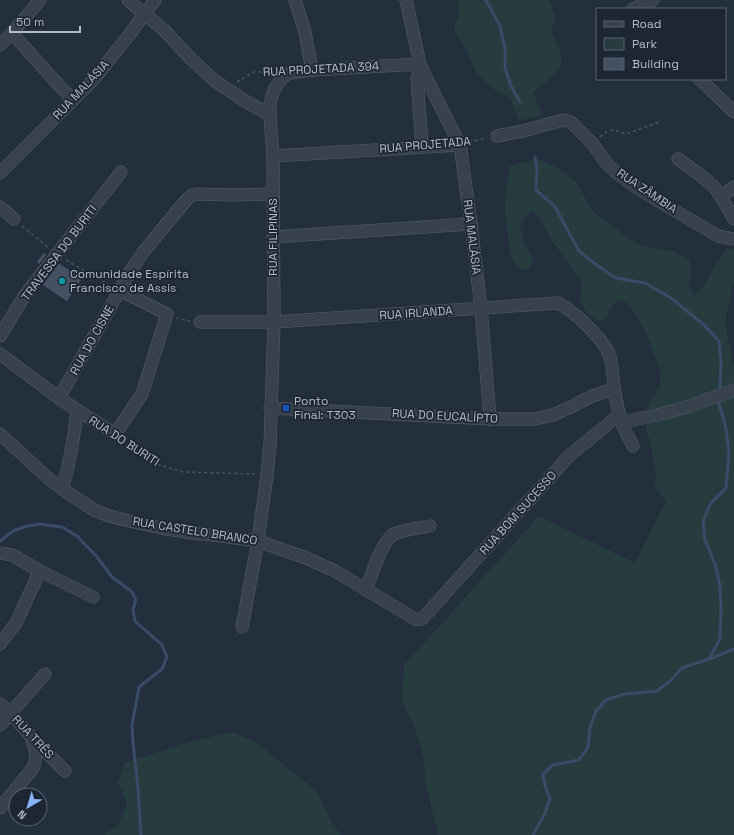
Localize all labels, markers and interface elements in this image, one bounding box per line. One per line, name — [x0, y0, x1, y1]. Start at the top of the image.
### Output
scale bar — [10, 8, 80, 34]
legend — [596, 8, 726, 80]
text: 50 m — [16, 14, 44, 30]
text: Road — [632, 16, 661, 32]
text: Park — [632, 36, 657, 52]
text: Building — [632, 56, 679, 72]
street label: RUA MALÁSIA — [49, 57, 113, 123]
street label: RUA PROJETADA 394 — [262, 58, 380, 80]
street label: RUA PROJETADA — [379, 133, 472, 157]
street label: RUA ZÂMBIA — [614, 165, 681, 217]
street label: RUA FILIPINAS — [265, 198, 281, 276]
street label: RUA MALÁSIA — [459, 198, 485, 276]
street label: TRAVESSA DO BURITI — [18, 202, 100, 304]
place label: Comunidade Espírita Francisco de Assis — [70, 266, 189, 296]
marker: Comunidade Espírita Francisco de Assis — [57, 276, 67, 286]
street label: RUA DO CISNE — [66, 302, 118, 378]
street label: RUA IRLANDA — [379, 302, 454, 324]
place label: Ponto Final: T303 — [294, 393, 356, 423]
marker: Ponto Final: T303 — [281, 403, 291, 413]
street label: RUA DO EUCALÍPTO — [392, 405, 498, 427]
street label: RUA DO BURITI — [86, 412, 162, 470]
street label: RUA BOM SUCESSO — [476, 468, 560, 558]
street label: RUA CASTELO BRANCO — [132, 513, 258, 549]
street label: RUA TRÊS — [9, 712, 57, 762]
north arrow — [8, 787, 48, 827]
text: N — [15, 807, 29, 823]

